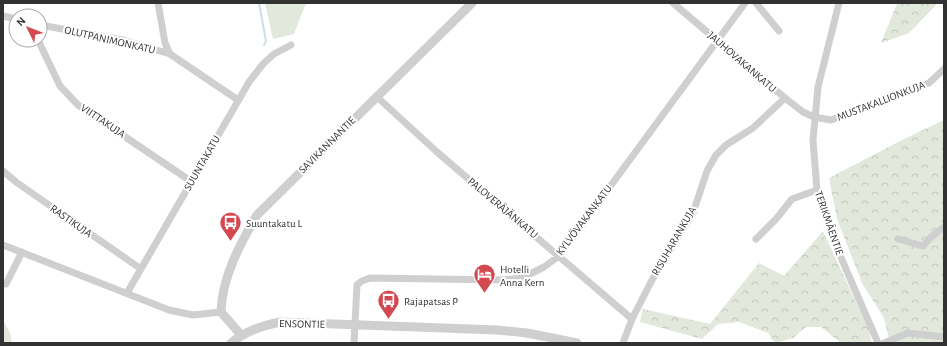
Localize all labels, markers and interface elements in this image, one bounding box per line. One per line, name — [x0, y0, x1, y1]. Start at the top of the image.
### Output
north arrow — [8, 8, 48, 48]
text: N — [14, 15, 28, 28]
street label: OLUTPANIMONKATU — [63, 24, 157, 56]
street label: JAUHOVAKANKATU — [706, 29, 778, 95]
street label: MUSTAKALLIONKUJA — [836, 79, 927, 123]
street label: VIITTAKUJA — [79, 102, 128, 140]
street label: SAVIKANNANTIE — [297, 114, 358, 175]
street label: SUUNTAKATU — [182, 134, 222, 192]
street label: PALOVERÄJÄNKATU — [466, 176, 540, 241]
street label: KYLVÖVAKANKATU — [554, 183, 614, 257]
street label: TERIKMÄENTIE — [813, 189, 845, 257]
street label: RASTIKUJA — [48, 203, 95, 240]
street label: RISUHARANKUJA — [650, 204, 698, 277]
bus stop icon: Suuntakatu L — [217, 210, 243, 243]
place label: Suuntakatu L — [246, 218, 302, 229]
hotel icon: Hotelli Anna Kern — [471, 262, 497, 295]
place label: Hotelli Anna Kern — [500, 264, 544, 288]
bus stop icon: Rajapatsas P — [375, 288, 401, 321]
place label: Rajapatsas P — [404, 296, 458, 307]
street label: ENSONTIE — [279, 318, 326, 330]

